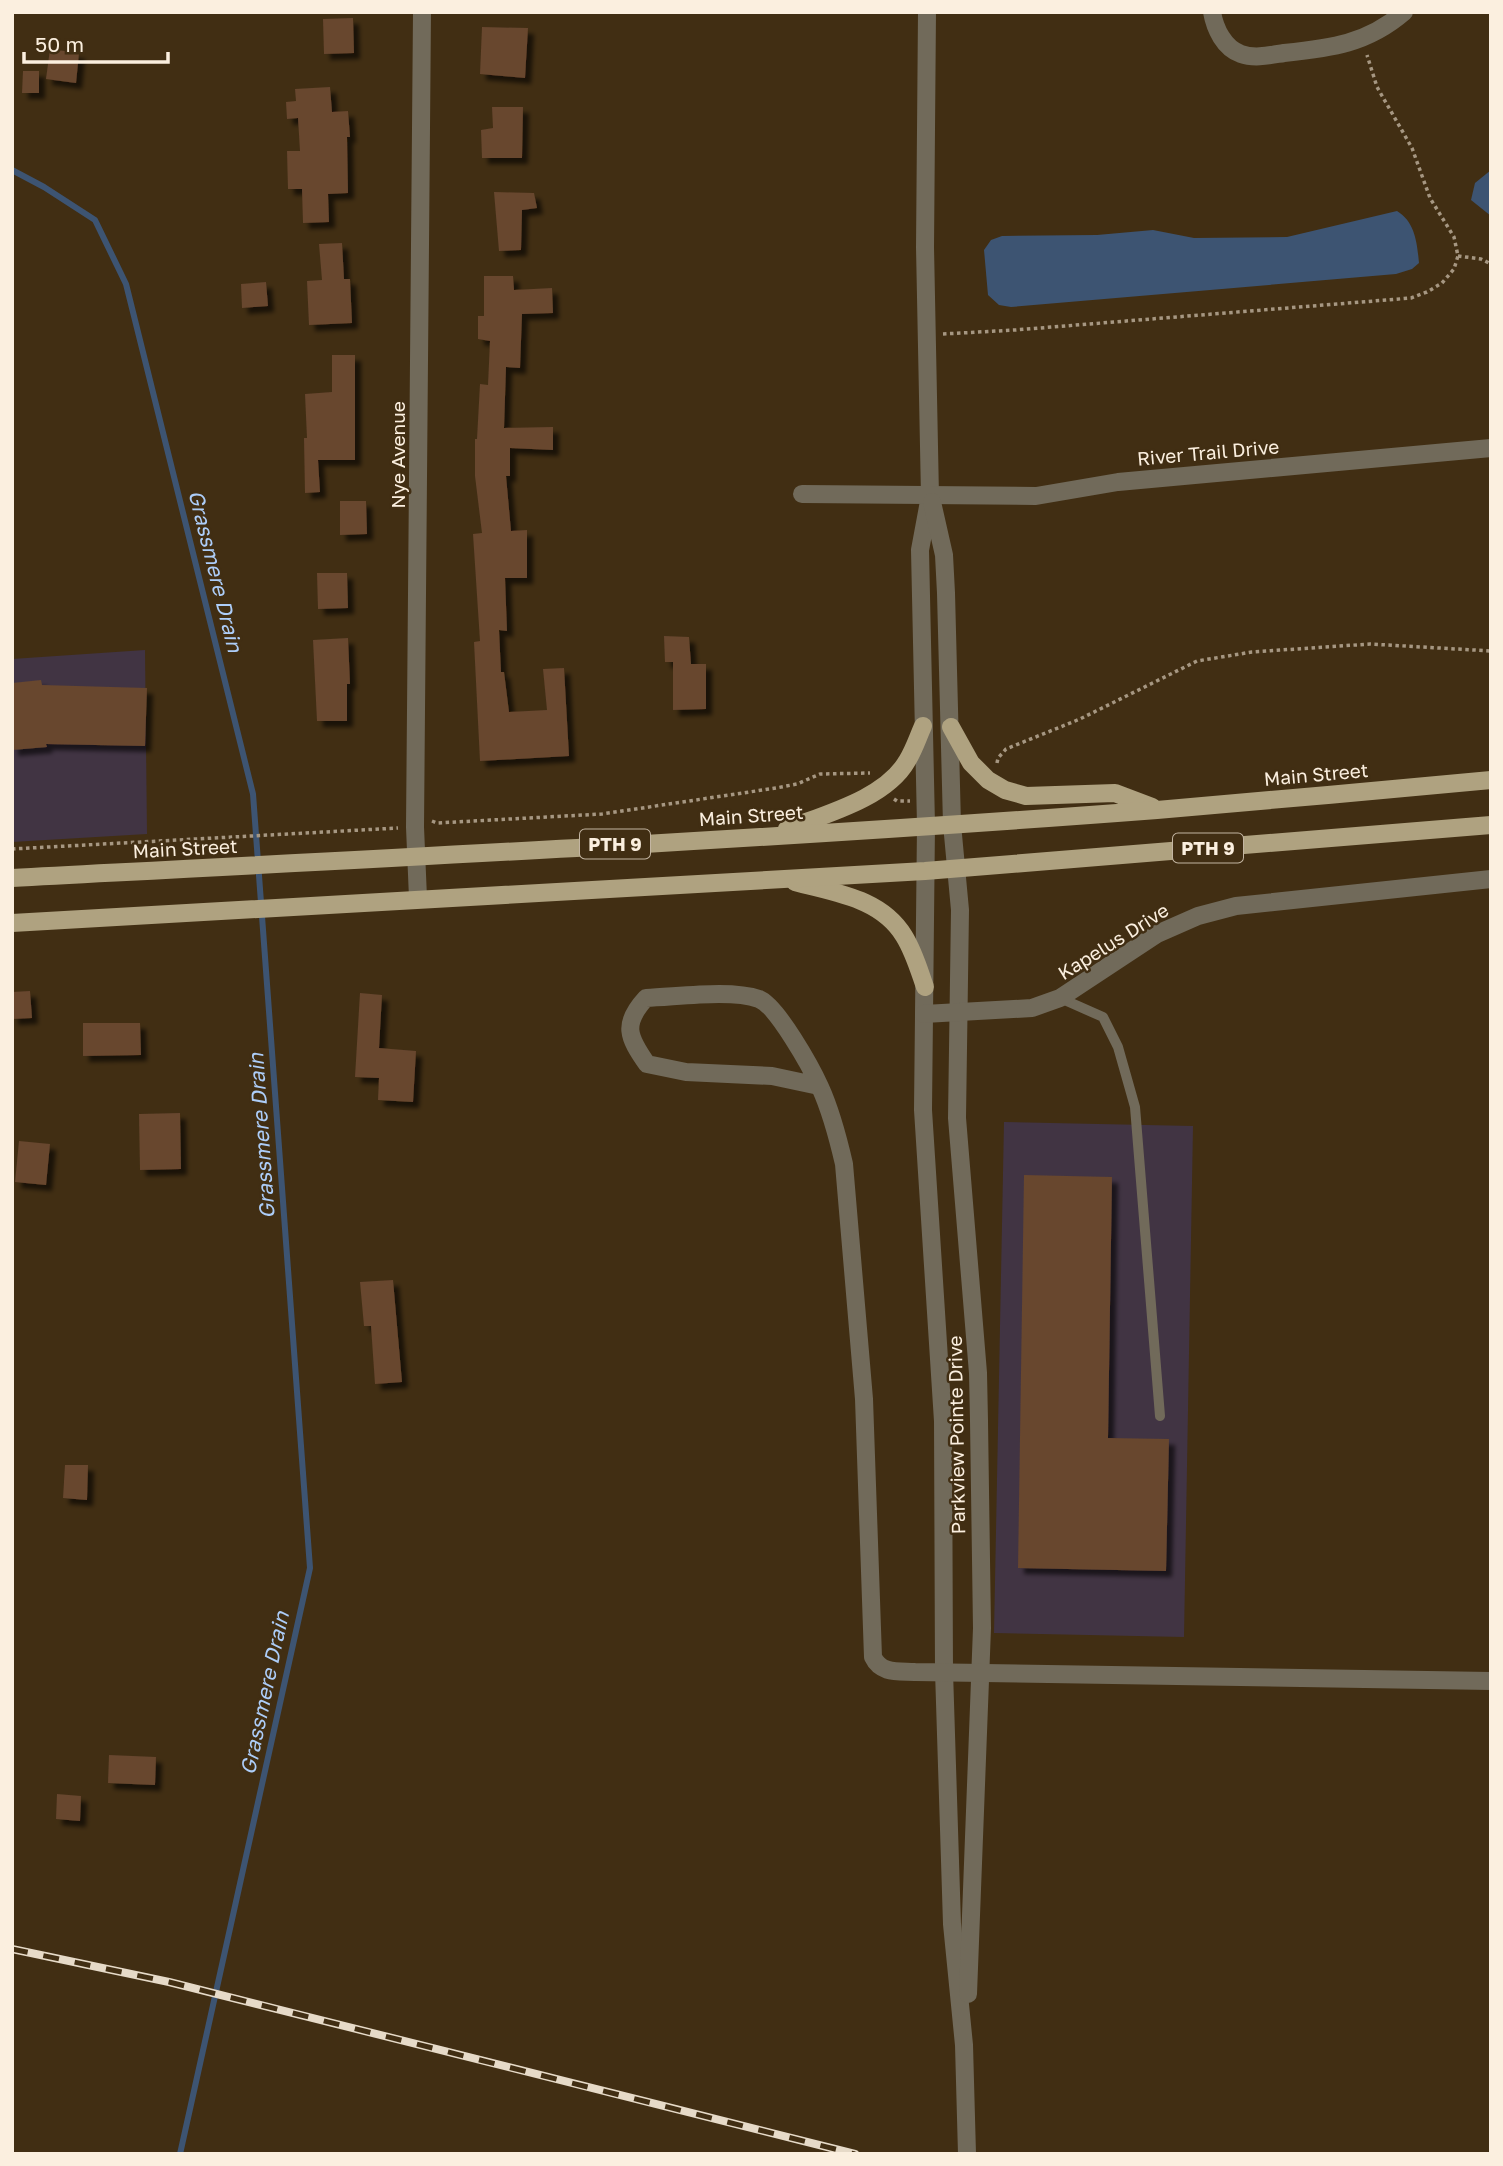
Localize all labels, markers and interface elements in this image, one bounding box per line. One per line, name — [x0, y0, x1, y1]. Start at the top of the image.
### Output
scale bar — [24, 21, 168, 65]
text: 50 m — [35, 31, 84, 57]
street label: Nye Avenue — [386, 401, 409, 509]
street label: River Trail Drive — [1136, 434, 1280, 470]
water label: Grassmere Drain — [183, 487, 249, 656]
street label: Main Street — [1263, 758, 1369, 790]
street label: Main Street — [698, 800, 804, 830]
road number: PTH 9 — [580, 830, 650, 858]
street label: Main Street — [132, 834, 238, 862]
road number: PTH 9 — [1173, 834, 1243, 862]
street label: Kapelus Drive — [1054, 898, 1172, 984]
water label: Grassmere Drain — [242, 1051, 280, 1220]
street label: Parkview Pointe Drive — [943, 1335, 969, 1535]
water label: Grassmere Drain — [234, 1608, 294, 1777]

